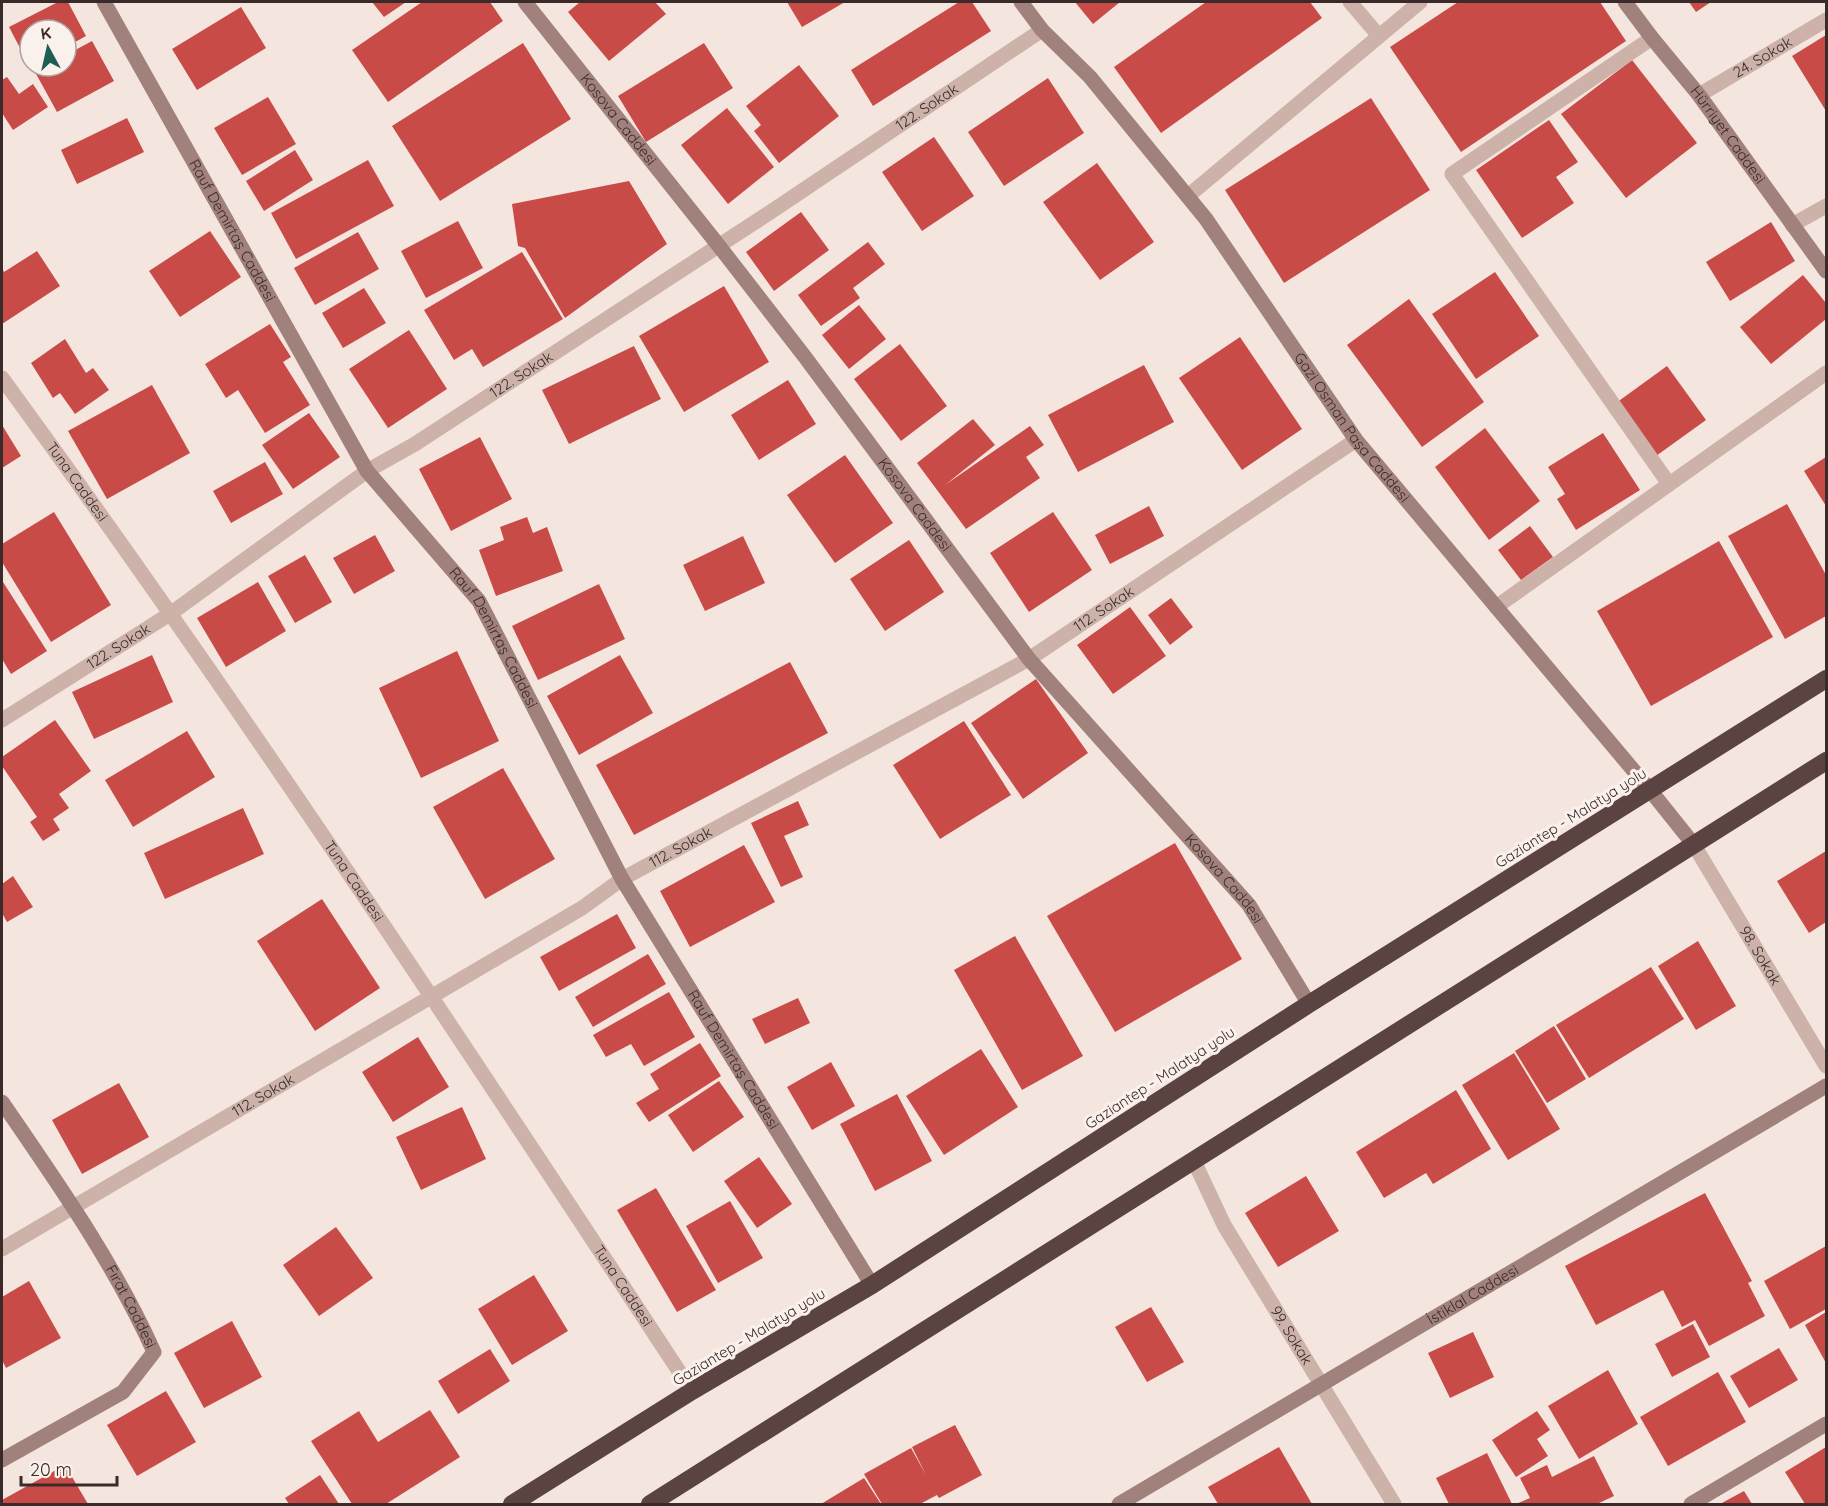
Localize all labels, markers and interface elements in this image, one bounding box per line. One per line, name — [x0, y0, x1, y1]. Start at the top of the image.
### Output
north arrow — [18, 18, 78, 78]
text: K — [39, 23, 52, 44]
street label: 24. Sokak — [1729, 32, 1795, 82]
street label: Kosova Caddesi — [576, 69, 661, 169]
street label: 122. Sokak — [892, 79, 962, 135]
street label: Hürriyet Caddesi — [1686, 82, 1770, 187]
street label: Rauf Demirtaş Caddesi — [185, 156, 280, 305]
street label: 122. Sokak — [486, 347, 556, 402]
street label: Gazi Osman Paşa Caddesi — [1290, 348, 1414, 506]
street label: Tuna Caddesi — [42, 438, 112, 525]
street label: Kosova Caddesi — [874, 454, 956, 555]
street label: Rauf Demirtaş Caddesi — [445, 563, 542, 711]
street label: 112. Sokak — [1070, 581, 1137, 635]
street label: 122. Sokak — [83, 619, 154, 673]
street label: Gaziantep - Malatya yolu — [1492, 763, 1650, 872]
street label: 112. Sokak — [646, 822, 715, 872]
street label: Kosova Caddesi — [1181, 830, 1268, 927]
street label: Tuna Caddesi — [320, 837, 388, 925]
street label: 98. Sokak — [1736, 922, 1786, 989]
street label: Rauf Demirtaş Caddesi — [683, 986, 784, 1133]
street label: Gaziantep - Malatya yolu — [1081, 1022, 1238, 1133]
street label: 112. Sokak — [228, 1069, 297, 1121]
street label: Tuna Caddesi — [590, 1241, 657, 1330]
street label: İstiklal Caddesi — [1423, 1260, 1522, 1329]
street label: Fırat Caddesi — [102, 1261, 161, 1351]
street label: Gaziantep - Malatya yolu — [669, 1283, 829, 1390]
street label: 99. Sokak — [1267, 1302, 1317, 1368]
scale bar — [21, 1449, 117, 1487]
text: 20 m — [30, 1458, 72, 1481]

